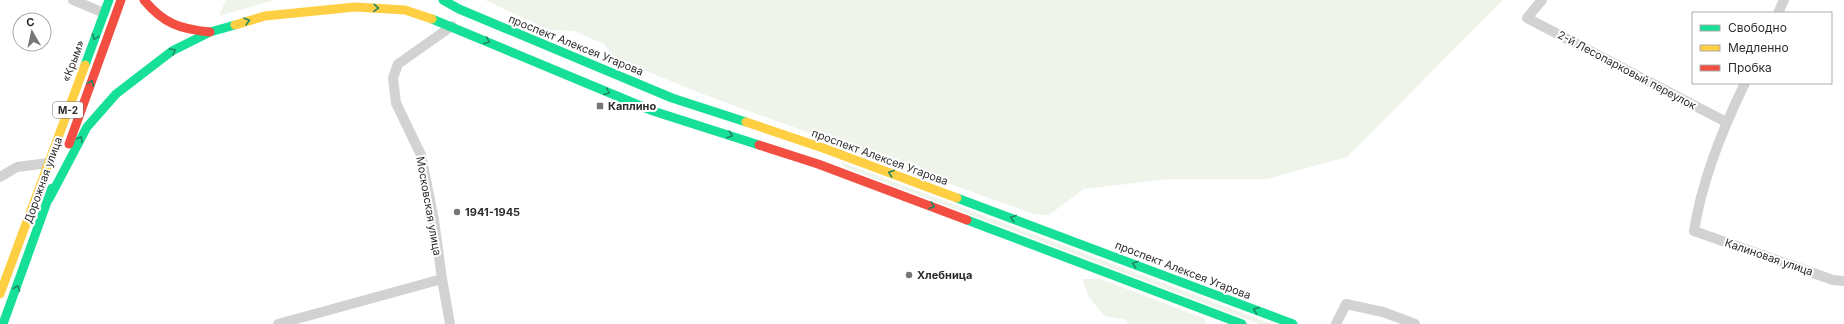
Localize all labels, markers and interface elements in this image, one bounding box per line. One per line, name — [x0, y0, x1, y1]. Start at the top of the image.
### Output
one-way arrow — [373, 4, 379, 12]
street label: проспект Алексея Угарова — [507, 11, 645, 79]
north arrow — [12, 12, 52, 52]
legend — [1692, 12, 1832, 84]
text: С — [25, 15, 36, 30]
one-way arrow — [244, 17, 251, 26]
text: Свободно — [1728, 20, 1787, 35]
street label: 2-й Лесопарковый переулок — [1555, 27, 1699, 113]
one-way arrow — [92, 33, 100, 40]
one-way arrow — [484, 37, 491, 45]
street label: «Крым» — [59, 38, 87, 84]
text: Медленно — [1728, 40, 1789, 55]
one-way arrow — [169, 48, 176, 55]
text: Пробка — [1728, 60, 1772, 75]
one-way arrow — [87, 80, 95, 87]
one-way arrow — [604, 87, 611, 95]
place label: Каплино — [608, 99, 656, 113]
marker: Каплино — [595, 101, 605, 111]
road number: М-2 — [53, 102, 83, 118]
street label: проспект Алексея Угарова — [810, 126, 950, 188]
one-way arrow — [726, 131, 733, 139]
street label: Дорожная улица — [21, 135, 65, 225]
one-way arrow — [75, 136, 82, 143]
street label: Московская улица — [413, 155, 445, 257]
one-way arrow — [888, 170, 895, 178]
one-way arrow — [928, 202, 935, 210]
place label: 1941-1945 — [465, 205, 520, 219]
marker: 1941-1945 — [452, 207, 462, 217]
one-way arrow — [1010, 215, 1017, 223]
street label: Калиновая улица — [1723, 235, 1815, 279]
street label: проспект Алексея Угарова — [1113, 238, 1253, 302]
one-way arrow — [1131, 260, 1138, 268]
place label: Хлебница — [917, 268, 972, 282]
marker: Хлебница — [904, 270, 914, 280]
one-way arrow — [13, 284, 21, 291]
one-way arrow — [1253, 307, 1260, 315]

